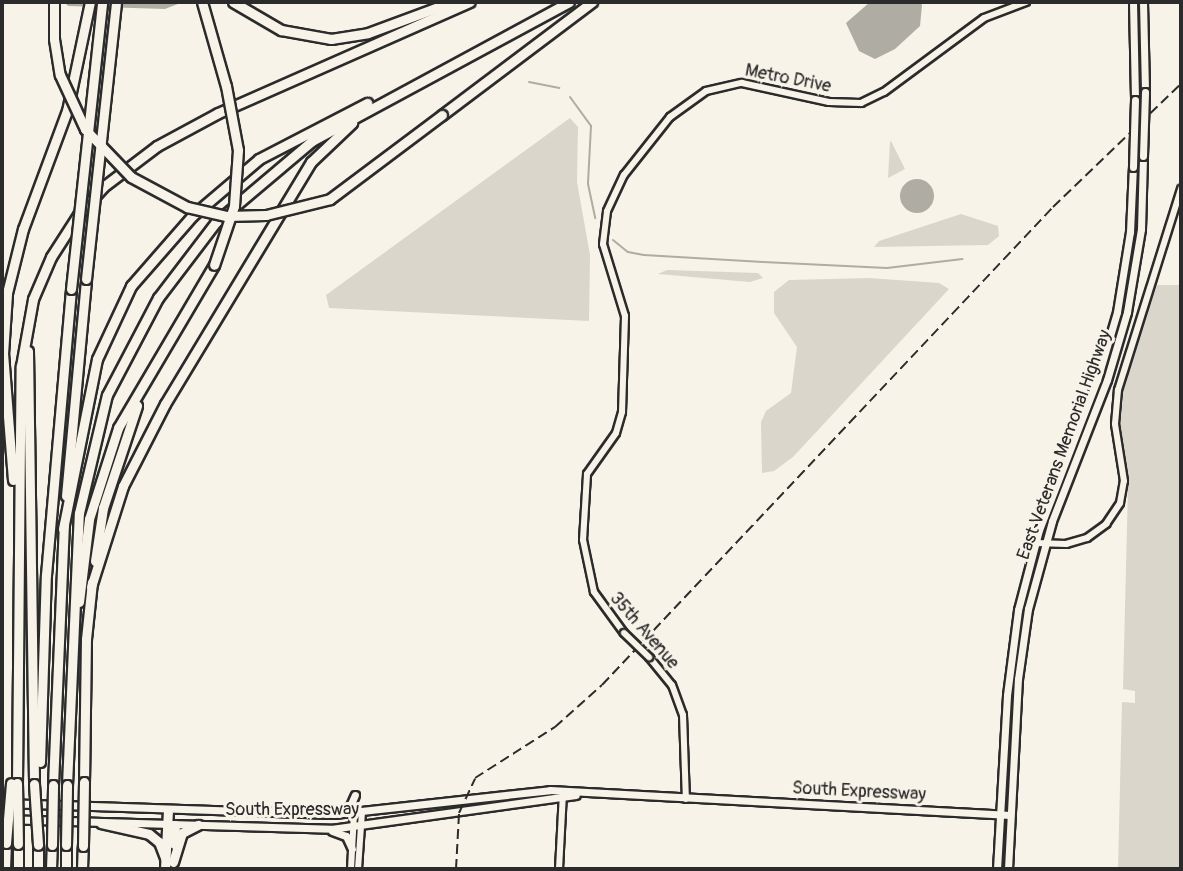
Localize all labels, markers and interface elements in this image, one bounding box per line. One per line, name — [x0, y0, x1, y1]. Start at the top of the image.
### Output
street label: Metro Drive — [743, 60, 833, 98]
street label: East Veterans Memorial Highway — [1013, 327, 1117, 563]
street label: 35th Avenue — [605, 588, 683, 674]
street label: South Expressway — [792, 778, 926, 806]
street label: South Expressway — [225, 799, 359, 821]

